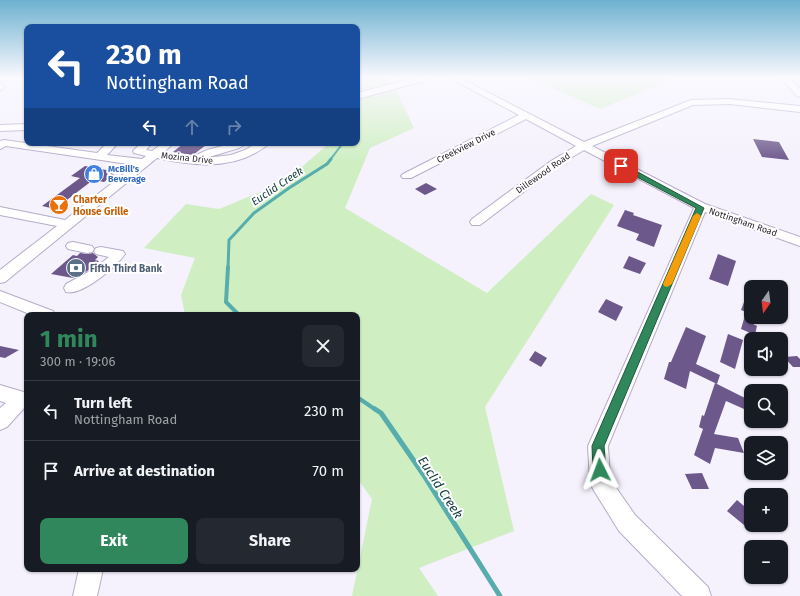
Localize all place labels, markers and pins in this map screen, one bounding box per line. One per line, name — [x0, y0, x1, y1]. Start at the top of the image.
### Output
pin — [604, 149, 638, 183]
shop icon: McBill's Beverage — [83, 163, 105, 185]
place label: McBill's Beverage — [108, 164, 146, 184]
bar icon: Charter House Grille — [48, 194, 70, 216]
place label: Charter House Grille — [73, 194, 129, 218]
bank icon: Fifth Third Bank — [65, 257, 87, 279]
place label: Fifth Third Bank — [90, 263, 162, 275]

